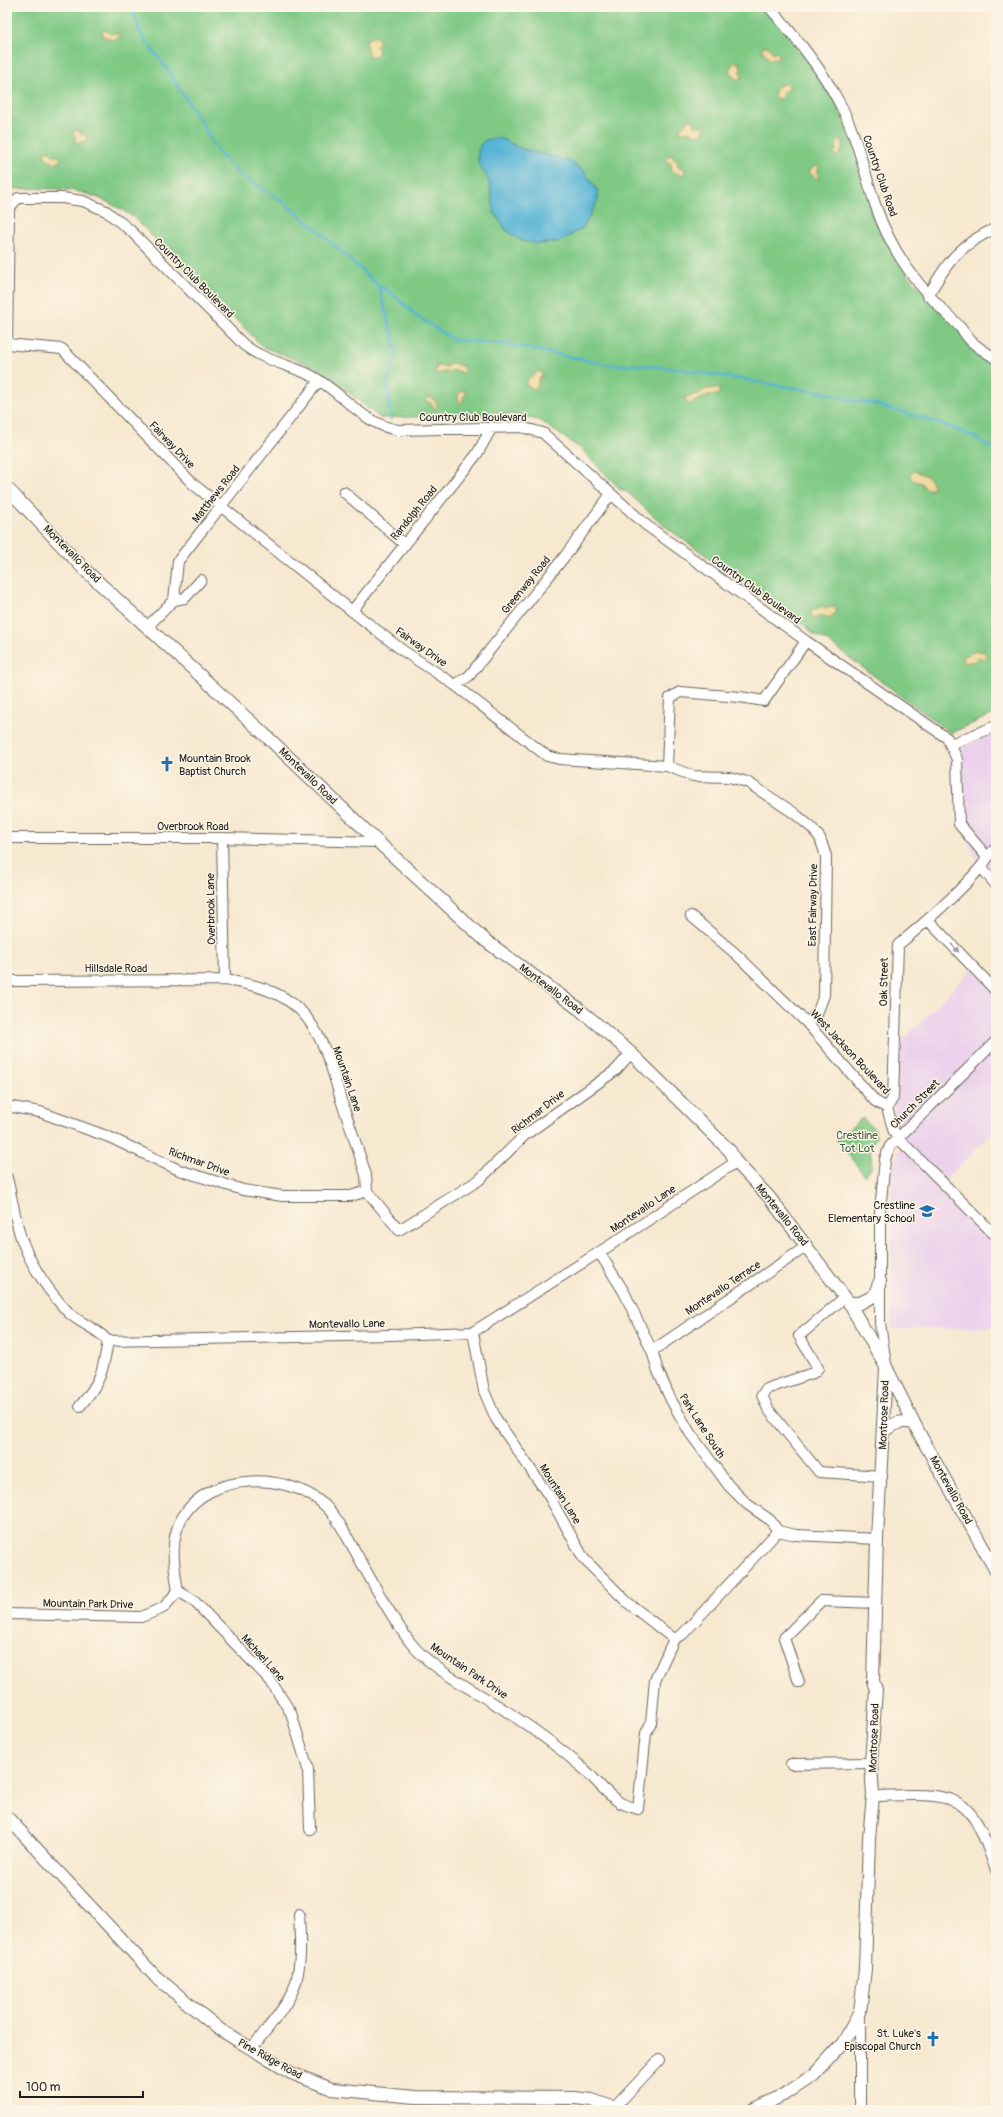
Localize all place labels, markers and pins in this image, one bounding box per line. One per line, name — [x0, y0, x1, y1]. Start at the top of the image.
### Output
place label: Mountain Brook Baptist Church — [179, 752, 251, 778]
church icon: Mountain Brook Baptist Church — [158, 755, 176, 773]
place label: Crestline Elementary School — [828, 1199, 916, 1225]
school or university icon: Crestline Elementary School — [918, 1202, 936, 1220]
place label: St. Luke's Episcopal Church — [844, 2027, 921, 2053]
church icon: St. Luke's Episcopal Church — [924, 2030, 942, 2048]

